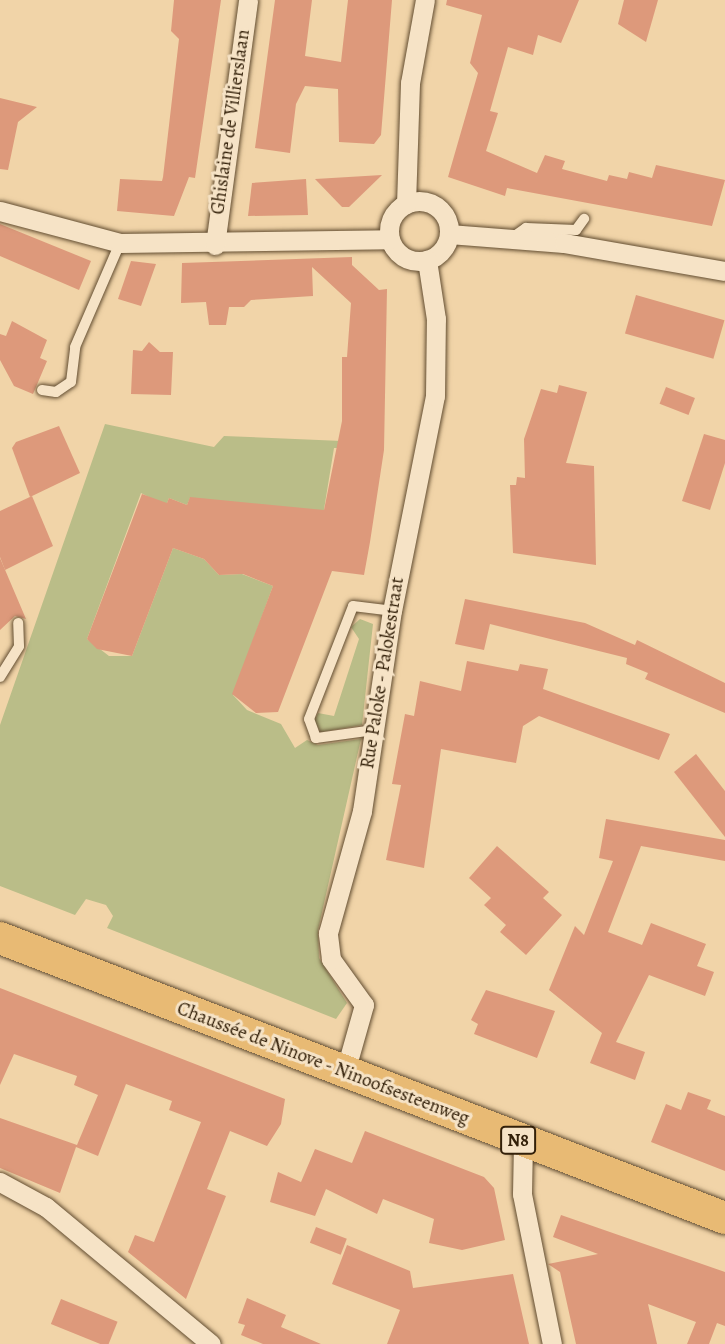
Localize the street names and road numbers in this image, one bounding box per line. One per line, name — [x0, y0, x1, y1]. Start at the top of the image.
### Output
street label: Ghislaine de Villierslaan — [207, 28, 255, 216]
street label: Rue Paloke - Palokestraat — [357, 575, 409, 771]
street label: Chaussée de Ninove - Ninoofsesteenweg — [173, 997, 473, 1131]
road number: N8 — [499, 1126, 537, 1154]

